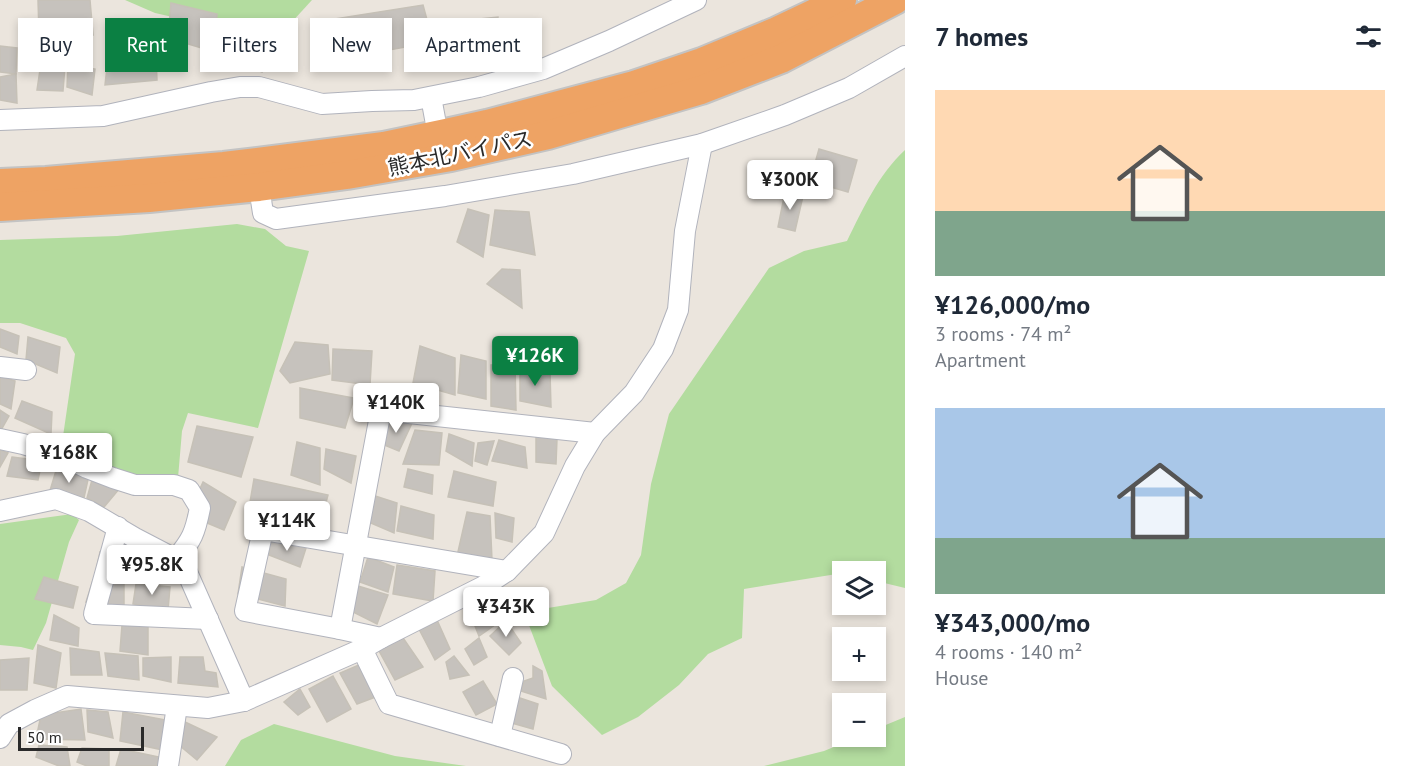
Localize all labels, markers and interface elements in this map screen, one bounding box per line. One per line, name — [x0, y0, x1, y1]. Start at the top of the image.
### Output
chip: Buy — [18, 18, 93, 72]
chip: Rent — [105, 18, 188, 72]
chip: Filters — [200, 18, 298, 72]
chip: New — [310, 18, 392, 72]
chip: Apartment — [404, 18, 542, 72]
text: 7 homes — [935, 20, 1028, 53]
icon: filters — [1352, 20, 1385, 53]
street label: 熊本北バイパス — [385, 125, 535, 181]
icon: home — [1106, 129, 1214, 237]
pin: ¥300K — [748, 160, 832, 211]
text: ¥300K — [761, 166, 819, 192]
text: ¥126,000/mo — [935, 288, 1090, 321]
text: 3 rooms · 74 m² — [935, 321, 1071, 347]
pin: ¥126K — [493, 336, 577, 387]
text: ¥126K — [506, 342, 564, 368]
text: Apartment — [935, 347, 1026, 373]
pin: ¥140K — [354, 383, 438, 434]
text: ¥140K — [367, 389, 425, 415]
pin: ¥168K — [27, 433, 111, 484]
text: ¥168K — [40, 439, 98, 465]
icon: home — [1106, 447, 1214, 555]
pin: ¥114K — [245, 501, 329, 552]
text: ¥114K — [258, 507, 316, 533]
pin: ¥95.8K — [103, 545, 201, 596]
text: ¥95.8K — [121, 551, 183, 577]
map controls — [832, 561, 886, 747]
button: layers — [832, 561, 886, 615]
pin: ¥343K — [464, 587, 548, 638]
text: ¥343K — [477, 593, 535, 619]
text: ¥343,000/mo — [935, 606, 1090, 639]
button: + — [832, 627, 886, 681]
text: 4 rooms · 140 m² — [935, 639, 1082, 665]
text: House — [935, 665, 989, 691]
button: − — [832, 693, 886, 747]
scale bar — [18, 724, 144, 752]
text: 50 m — [27, 727, 62, 747]

